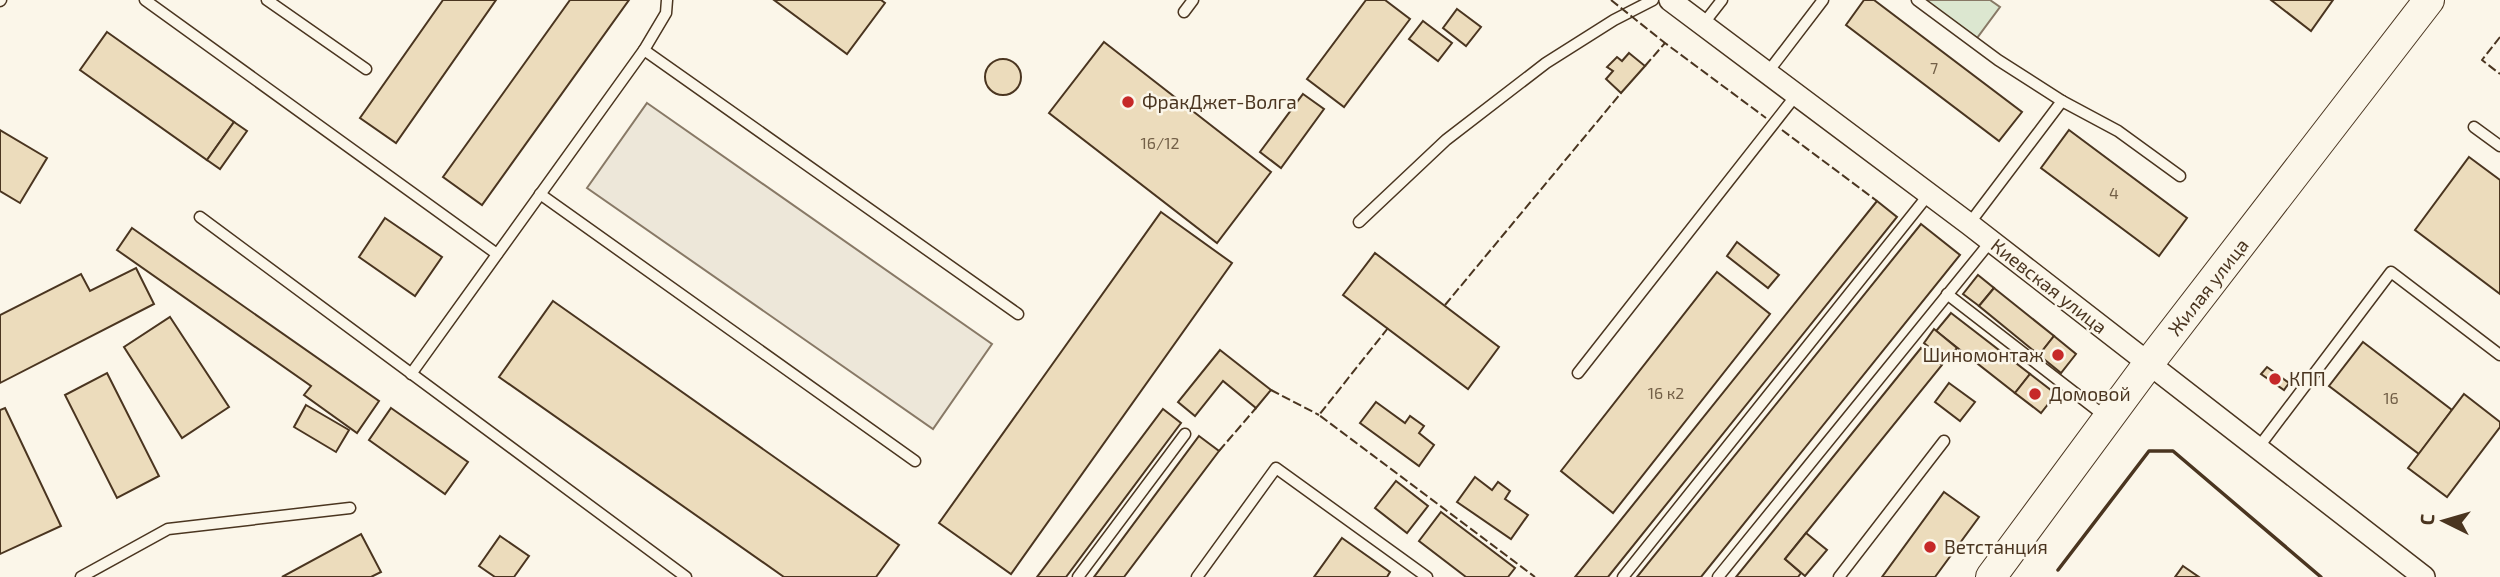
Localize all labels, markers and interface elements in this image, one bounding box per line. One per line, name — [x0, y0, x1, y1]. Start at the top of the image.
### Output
house number: 7 — [1930, 58, 1938, 77]
place label: ФракДжет-Волга — [1142, 90, 1297, 113]
marker: ФракДжет-Волга — [1120, 94, 1136, 110]
house number: 16/12 — [1140, 133, 1180, 152]
house number: 4 — [2109, 183, 2119, 202]
street label: Киевская улица — [1986, 233, 2112, 339]
street label: Жилая улица — [2162, 233, 2254, 341]
place label: Шиномонтаж — [1922, 343, 2044, 366]
marker: Шиномонтаж — [2050, 347, 2066, 363]
place label: КПП — [2289, 367, 2326, 390]
marker: КПП — [2267, 371, 2283, 387]
place label: Домовой — [2049, 382, 2131, 405]
house number: 16 к2 — [1648, 383, 1684, 402]
marker: Домовой — [2027, 386, 2043, 402]
house number: 16 — [2383, 388, 2399, 407]
north arrow — [2409, 486, 2479, 556]
text: С — [2415, 513, 2439, 526]
place label: Ветстанция — [1944, 535, 2048, 558]
marker: Ветстанция — [1922, 539, 1938, 555]

